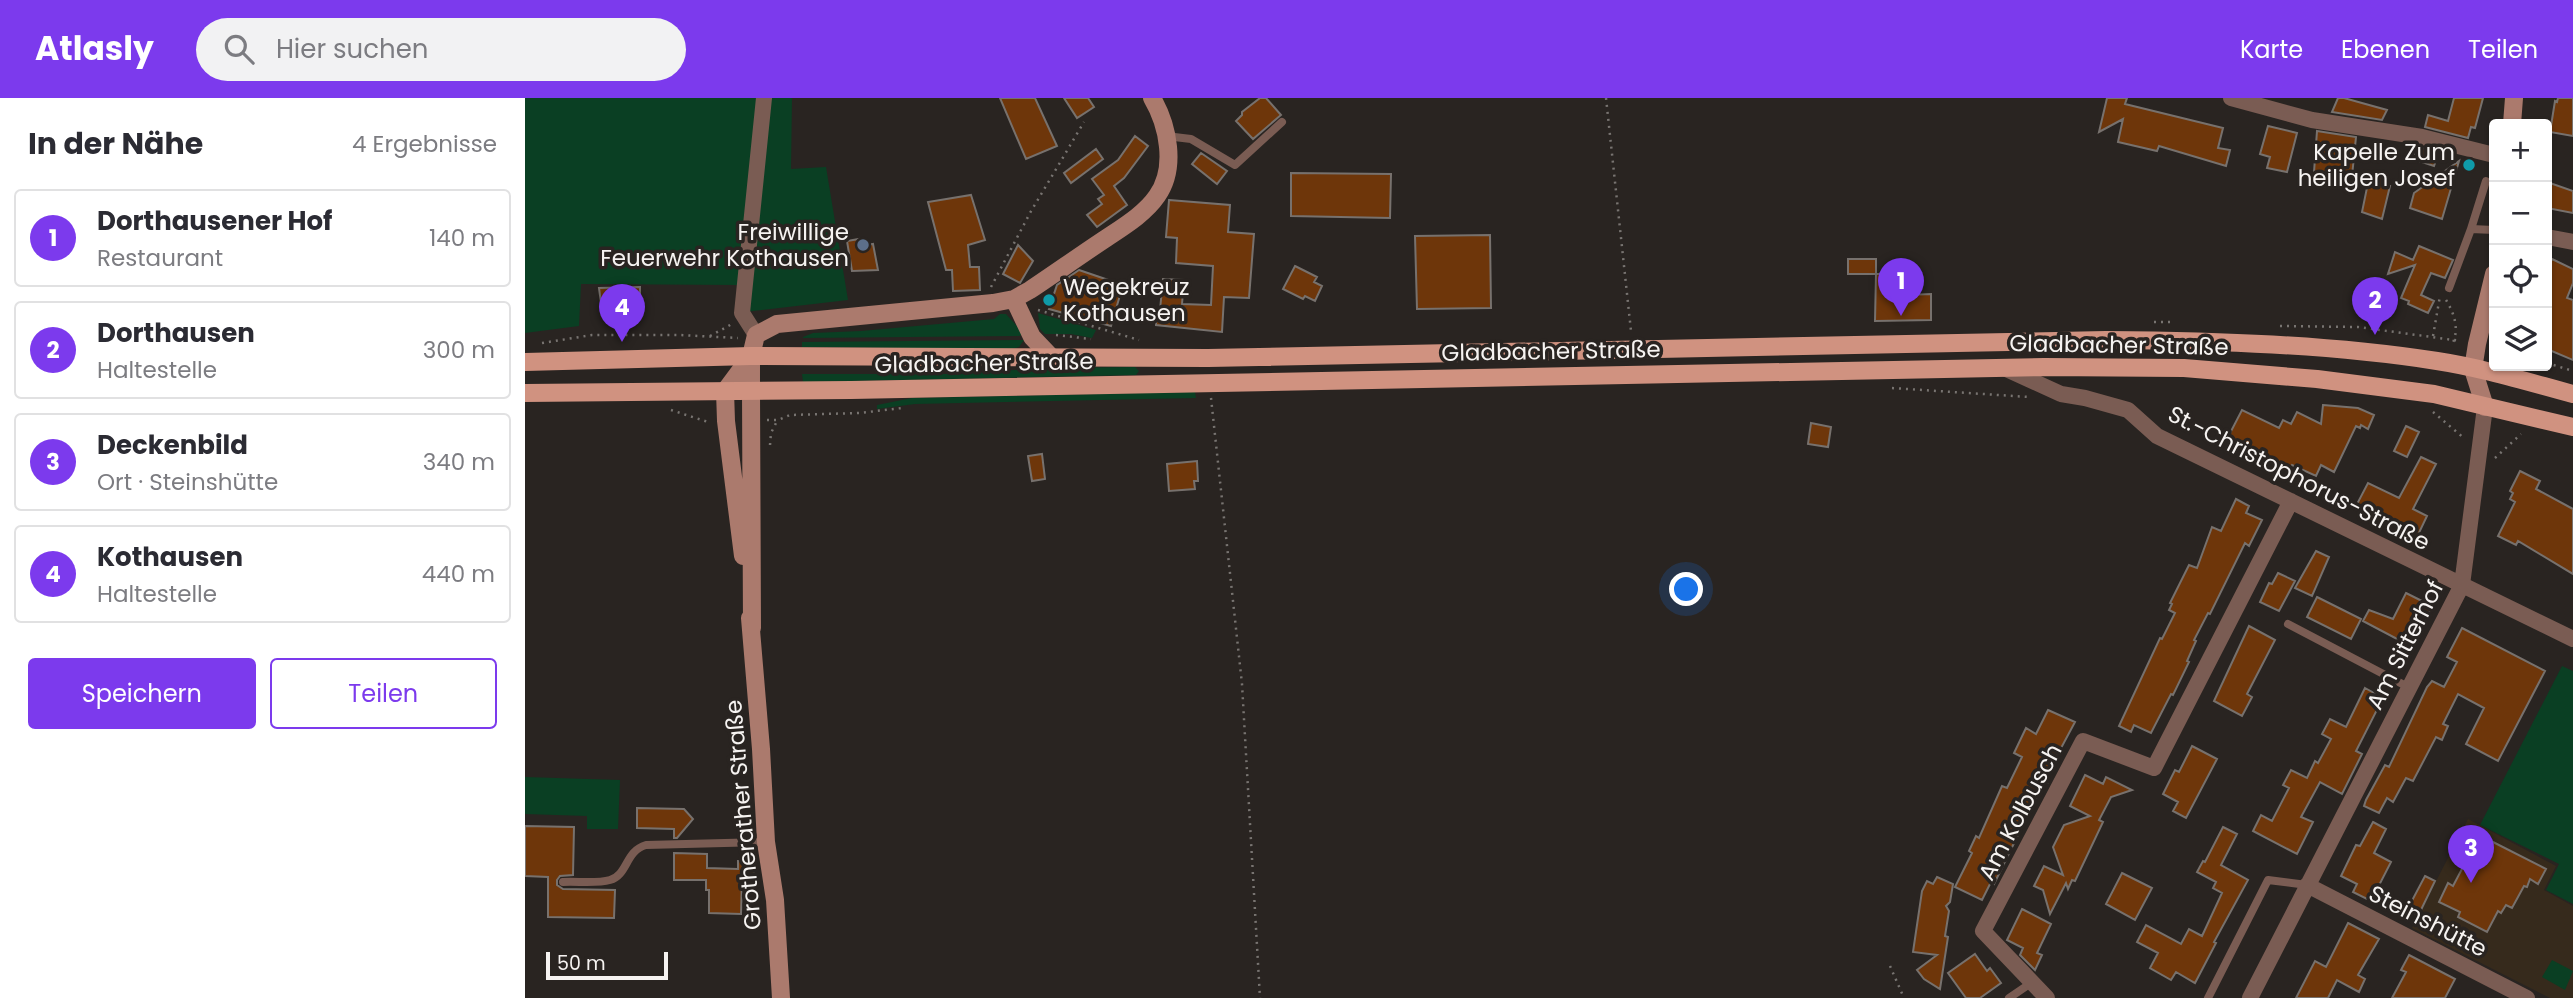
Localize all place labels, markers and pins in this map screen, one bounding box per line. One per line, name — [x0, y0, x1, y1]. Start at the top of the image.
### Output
place label: Kapelle Zum heiligen Josef — [2298, 136, 2455, 194]
marker: Kapelle Zum heiligen Josef — [2461, 157, 2477, 173]
place label: Freiwillige Feuerwehr Kothausen — [600, 216, 849, 274]
marker: Freiwillige Feuerwehr Kothausen — [855, 237, 871, 253]
pin: 1 — [1878, 258, 1924, 316]
place label: Wegekreuz Kothausen — [1063, 271, 1189, 329]
pin: 2 — [2352, 277, 2398, 335]
pin: 4 — [599, 284, 645, 342]
marker: Wegekreuz Kothausen — [1041, 292, 1057, 308]
pin: 3 — [2448, 825, 2494, 883]

